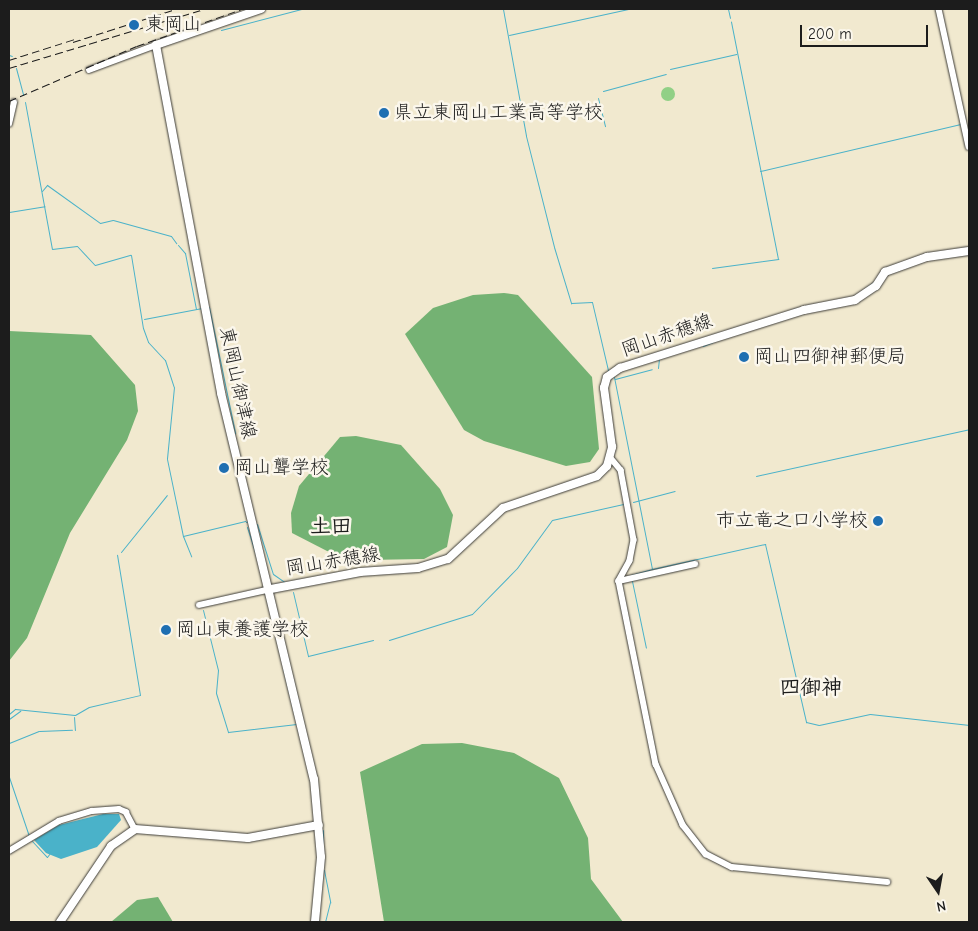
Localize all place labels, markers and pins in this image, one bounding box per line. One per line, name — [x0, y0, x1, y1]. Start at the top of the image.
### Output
place label: 東岡山 — [145, 14, 202, 36]
marker: 東岡山 — [127, 18, 141, 32]
place label: 県立東岡山工業高等学校 — [394, 102, 603, 124]
marker: 県立東岡山工業高等学校 — [378, 107, 390, 119]
place label: 岡山四御神郵便局 — [754, 346, 906, 368]
marker: 岡山四御神郵便局 — [738, 351, 750, 363]
place label: 岡山聾学校 — [234, 457, 329, 479]
marker: 岡山聾学校 — [218, 462, 230, 474]
place label: 市立竜之口小学校 — [716, 510, 868, 532]
marker: 市立竜之口小学校 — [872, 515, 884, 527]
place label: 岡山東養護学校 — [176, 619, 309, 641]
marker: 岡山東養護学校 — [160, 624, 172, 636]

